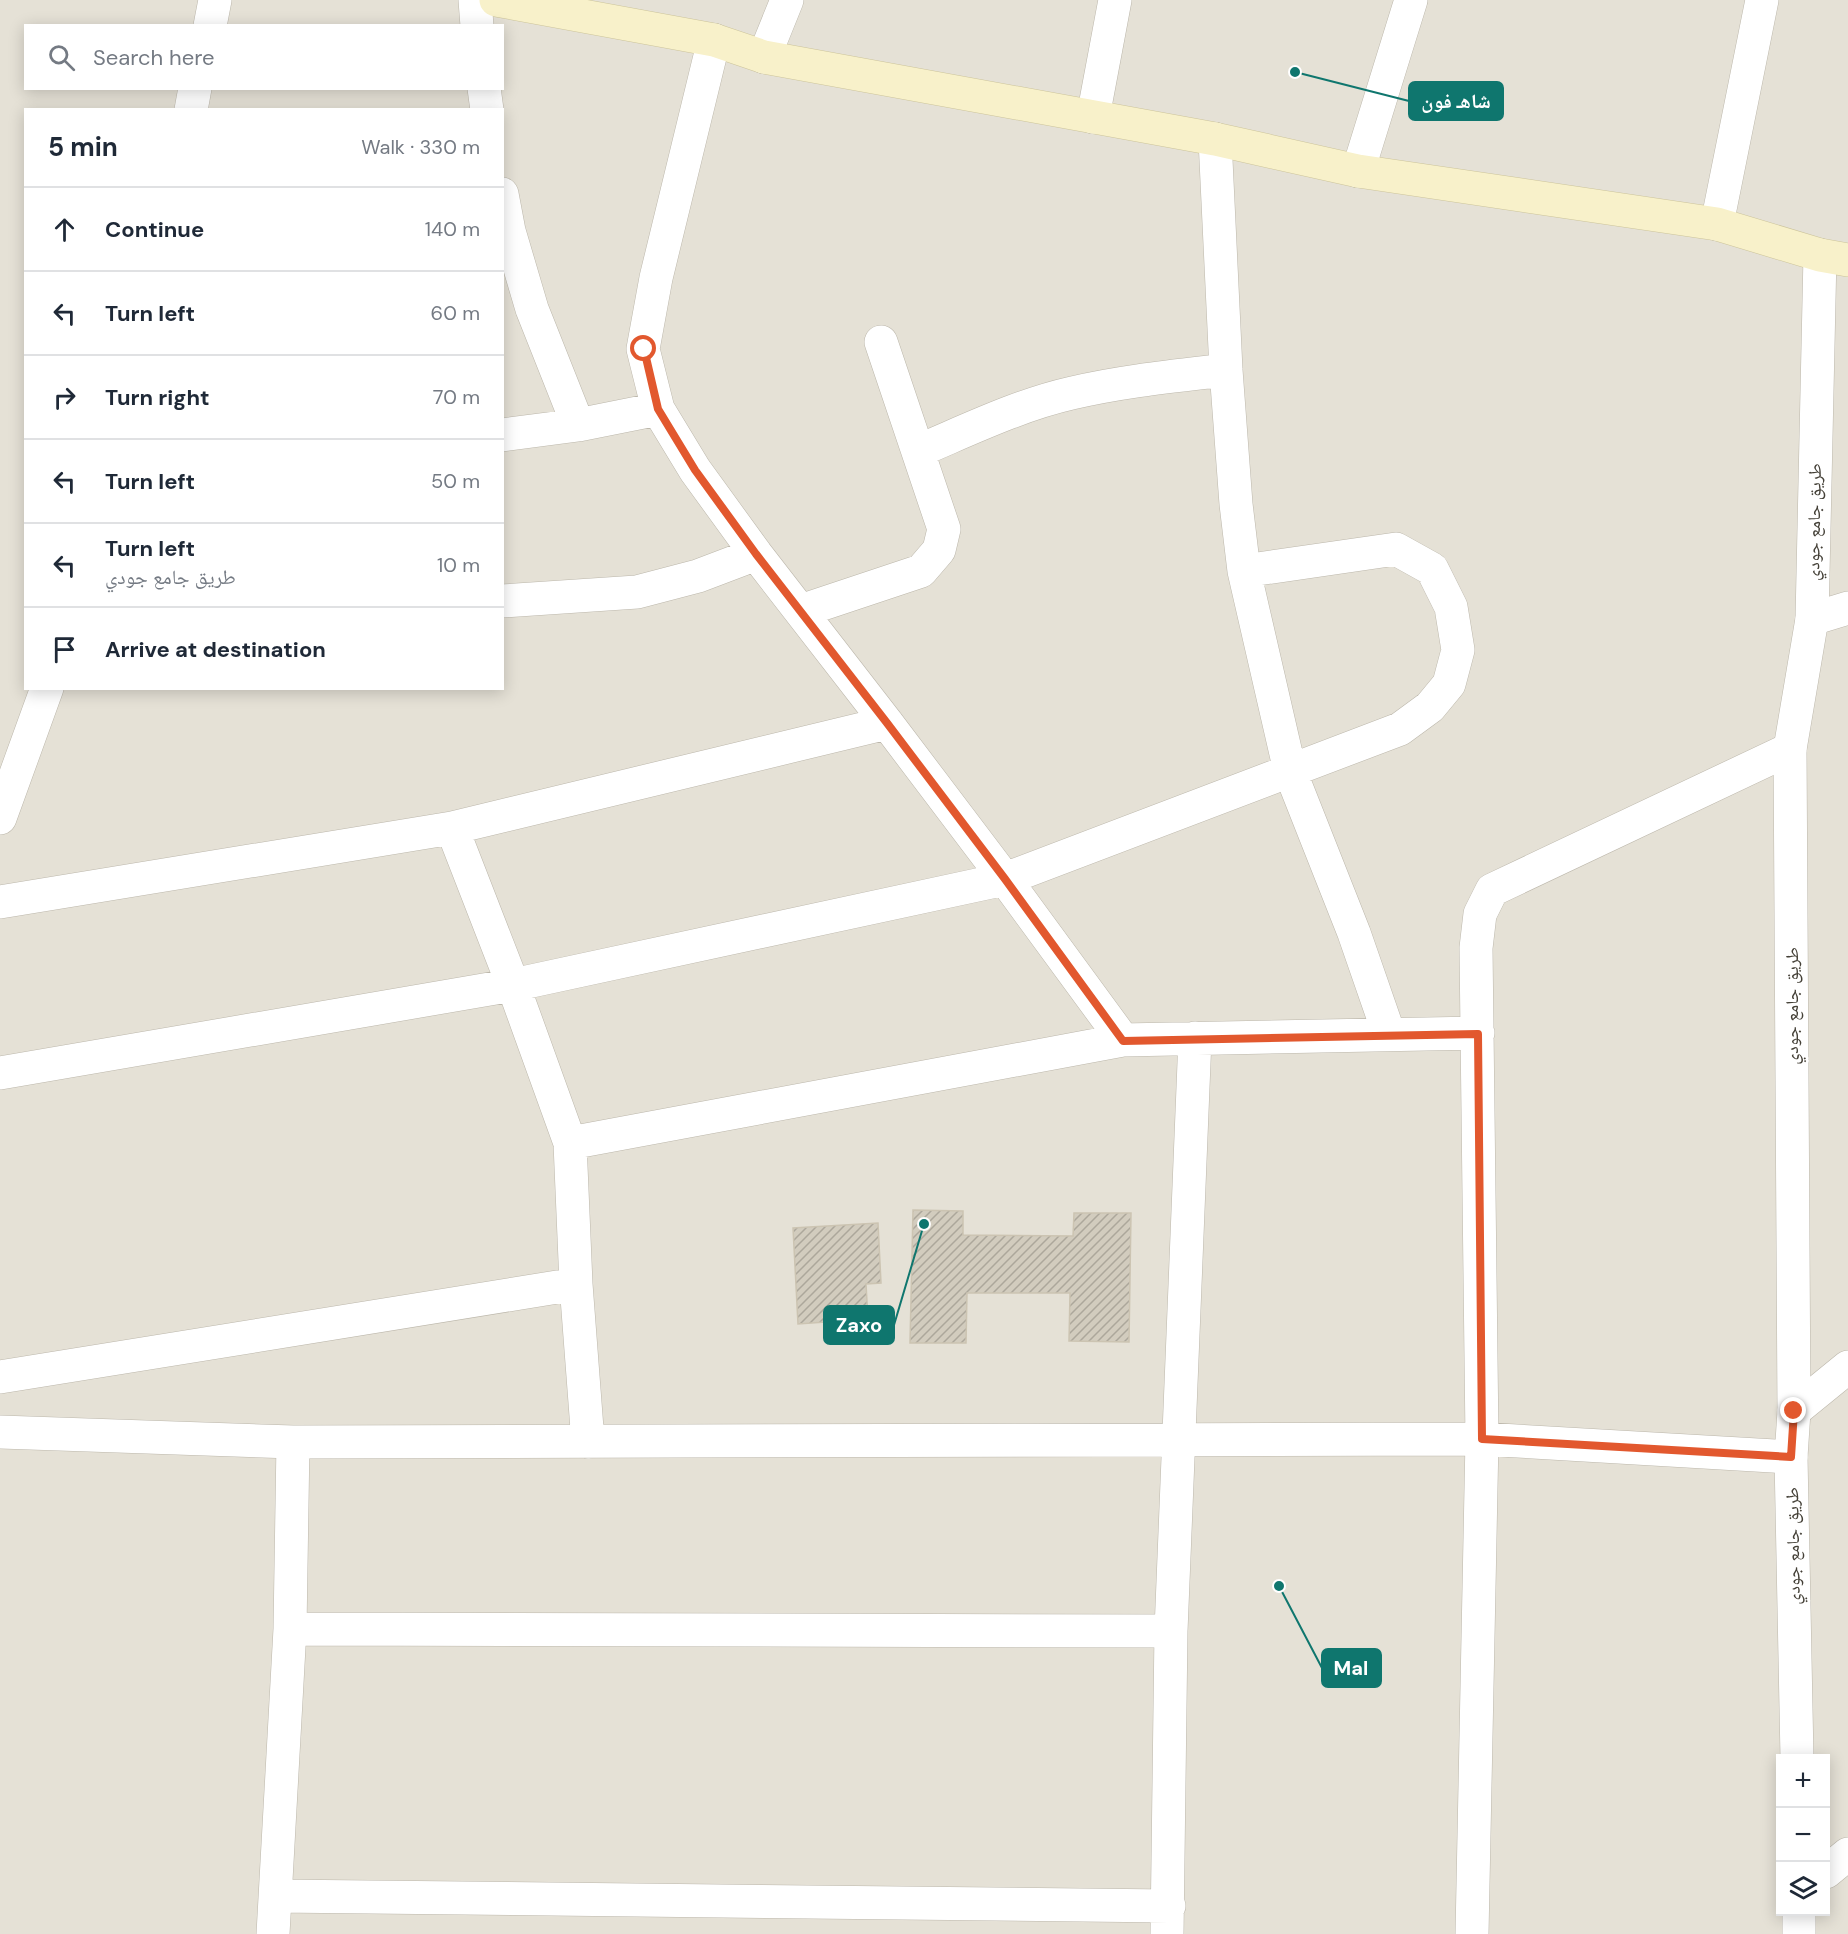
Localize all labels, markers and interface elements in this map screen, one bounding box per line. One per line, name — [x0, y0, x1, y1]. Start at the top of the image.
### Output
search box — [24, 24, 504, 90]
icon: search — [45, 41, 78, 74]
text: Search here — [93, 43, 214, 72]
callout: شاهـ فون — [1409, 82, 1503, 120]
text: شاهـ فون — [1421, 88, 1491, 114]
text: 5 min — [48, 130, 118, 164]
text: Walk · 330 m — [361, 134, 480, 160]
icon: ahead — [48, 213, 81, 246]
text: Continue — [105, 215, 204, 244]
text: 140 m — [425, 216, 480, 242]
icon: left — [48, 297, 81, 330]
text: Turn left — [105, 299, 195, 328]
text: 60 m — [431, 300, 480, 326]
route start — [630, 335, 656, 361]
icon: right — [48, 381, 81, 414]
text: Turn right — [105, 383, 210, 412]
text: 70 m — [433, 384, 480, 410]
street label: طريق جامع جودي — [1801, 463, 1830, 581]
icon: left — [48, 465, 81, 498]
text: Turn left — [105, 467, 195, 496]
text: 50 m — [431, 468, 480, 494]
text: Turn left — [105, 534, 195, 563]
icon: left — [48, 549, 81, 582]
text: 10 m — [437, 552, 480, 578]
text: طريق جامع جودي — [105, 564, 236, 590]
icon: arrive — [48, 633, 81, 666]
text: Arrive at destination — [105, 635, 326, 664]
street label: طريق جامع جودي — [1780, 947, 1807, 1065]
callout: Zaxo — [824, 1306, 894, 1344]
text: Zaxo — [836, 1312, 882, 1338]
route end — [1780, 1397, 1806, 1423]
street label: طريق جامع جودي — [1780, 1487, 1809, 1605]
callout: Mal — [1322, 1649, 1381, 1687]
text: Mal — [1334, 1655, 1368, 1681]
map controls — [1776, 1754, 1830, 1916]
button: + — [1776, 1754, 1830, 1808]
button: − — [1776, 1808, 1830, 1862]
button: layers — [1776, 1862, 1830, 1916]

